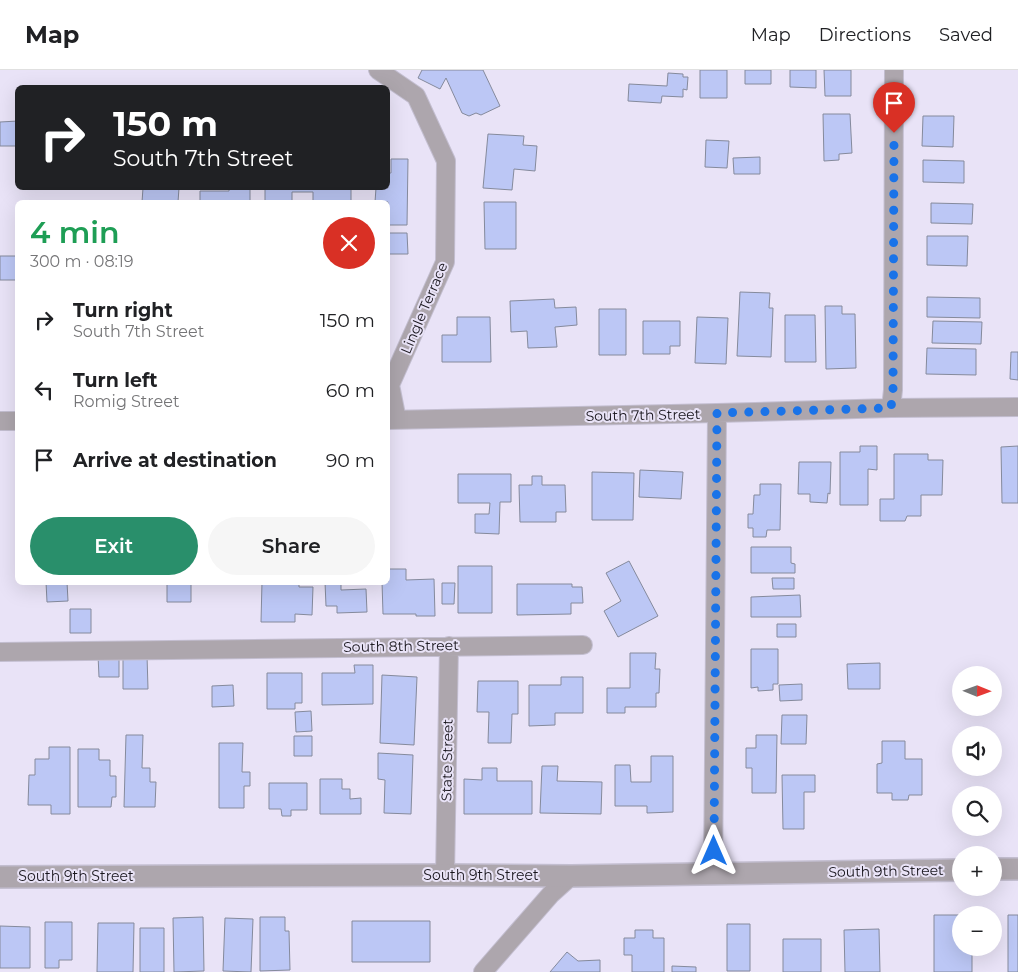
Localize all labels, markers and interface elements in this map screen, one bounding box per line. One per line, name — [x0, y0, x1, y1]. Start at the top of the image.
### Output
text: Map — [25, 20, 79, 49]
text: Map — [751, 24, 791, 46]
text: Directions — [819, 24, 911, 46]
text: Saved — [939, 24, 993, 46]
pin — [873, 82, 915, 133]
icon: arrive — [880, 89, 908, 117]
text: 150 m — [113, 102, 218, 145]
icon: right — [30, 105, 95, 170]
text: South 7th Street — [113, 145, 293, 172]
text: 4 min — [30, 214, 119, 251]
button: close — [323, 217, 375, 269]
text: 300 m · 08:19 — [30, 252, 134, 271]
street label: Lingle Terrace — [397, 260, 451, 356]
text: Turn right — [73, 299, 173, 322]
icon: right — [30, 306, 58, 334]
text: 150 m — [320, 309, 375, 332]
text: South 7th Street — [73, 322, 204, 341]
text: Turn left — [73, 369, 158, 392]
icon: left — [30, 376, 58, 404]
text: 60 m — [326, 379, 375, 402]
text: Romig Street — [73, 392, 179, 411]
street label: South 7th Street — [585, 405, 701, 425]
icon: arrive — [30, 446, 58, 474]
text: Arrive at destination — [73, 449, 277, 472]
text: 90 m — [326, 449, 375, 472]
button: Exit — [30, 517, 198, 575]
button: Share — [208, 517, 375, 575]
street label: South 8th Street — [343, 636, 459, 656]
north arrow — [952, 666, 1002, 716]
map controls — [952, 666, 1002, 956]
street label: State Street — [437, 718, 457, 801]
button: sound — [952, 726, 1002, 776]
button: search — [952, 786, 1002, 836]
position arrow — [687, 824, 739, 876]
button: + — [952, 846, 1002, 896]
street label: South 9th Street — [828, 861, 944, 881]
street label: South 9th Street — [423, 866, 539, 884]
street label: South 9th Street — [18, 867, 134, 885]
button: − — [952, 906, 1002, 956]

